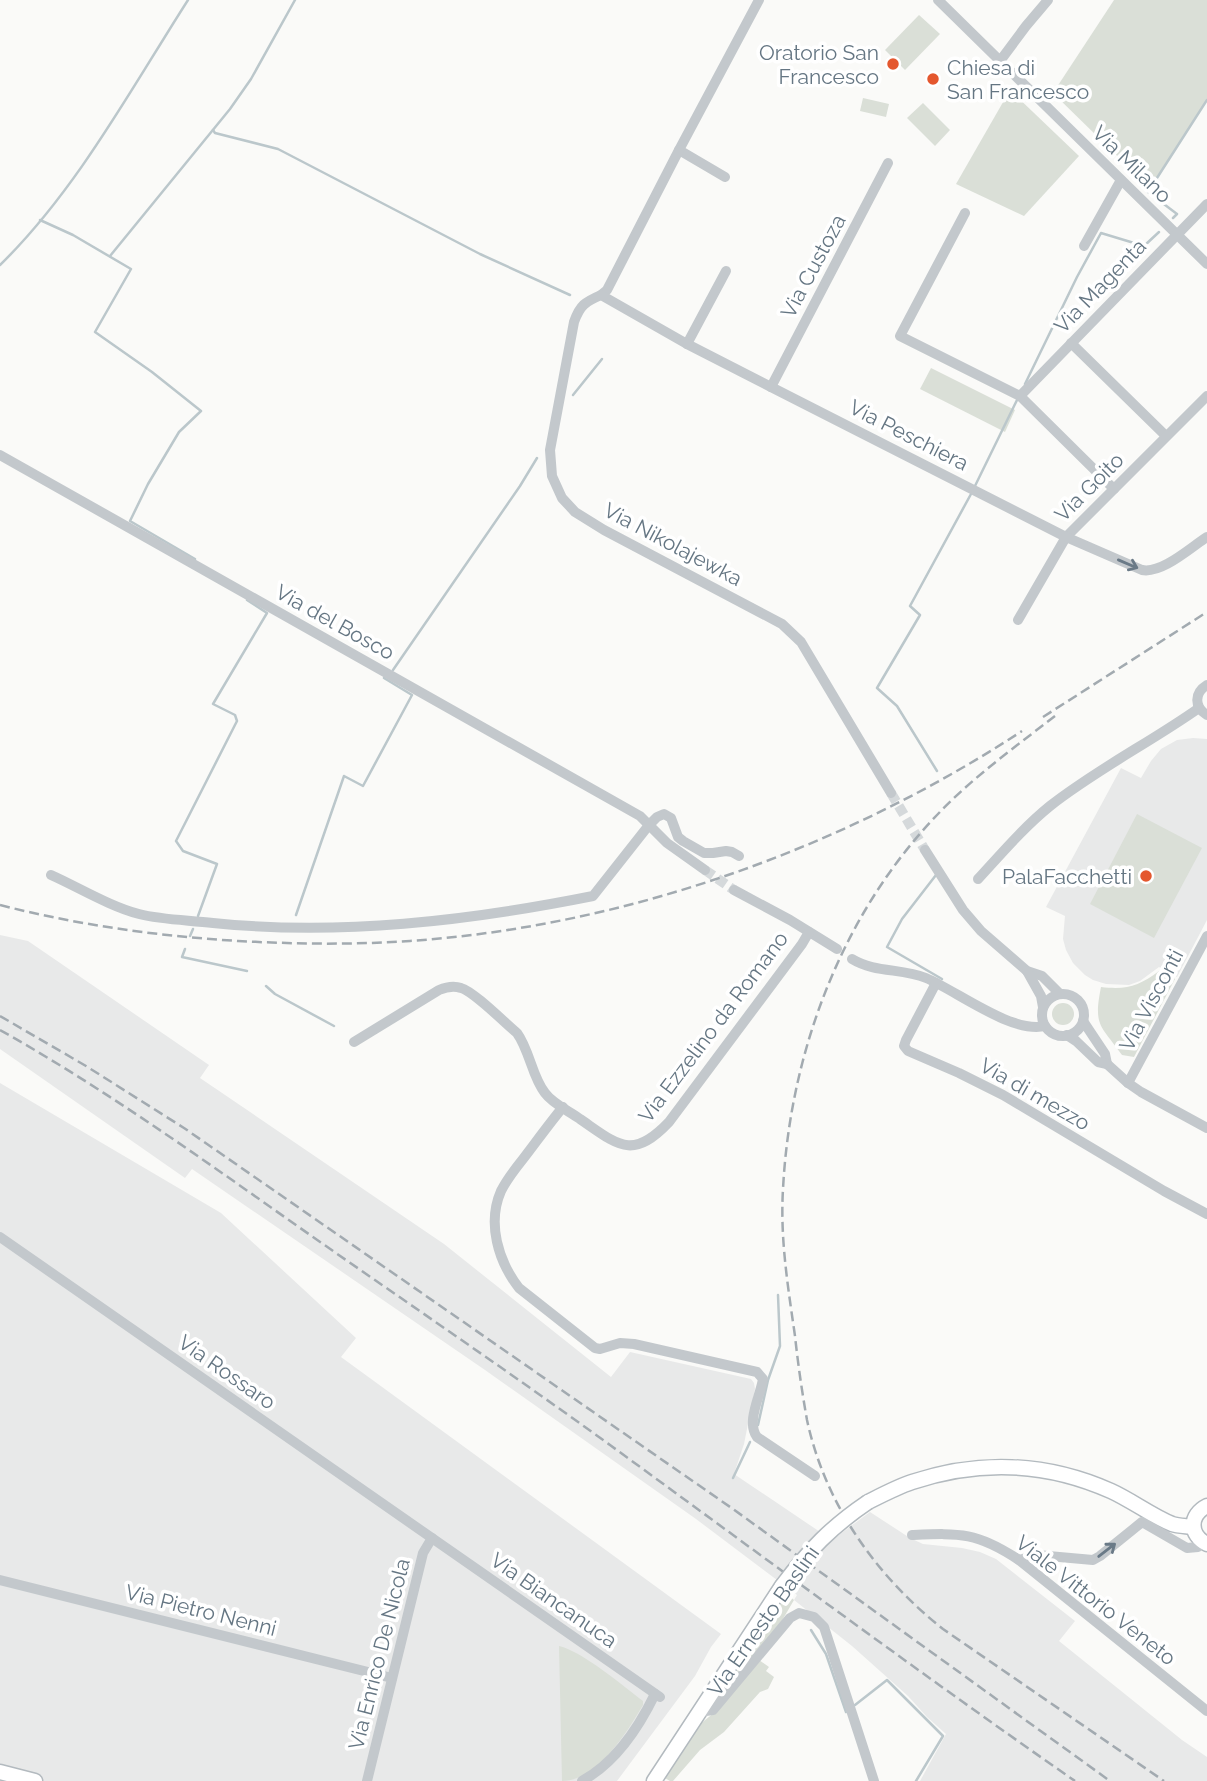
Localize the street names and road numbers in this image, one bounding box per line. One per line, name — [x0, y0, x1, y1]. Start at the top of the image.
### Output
street label: Via Milano — [1087, 120, 1177, 208]
street label: Via Custoza — [775, 210, 851, 322]
street label: Via Magenta — [1049, 234, 1151, 338]
street label: Via Peschiera — [845, 394, 973, 476]
street label: Via Goito — [1049, 447, 1129, 527]
street label: Via Nikolajewka — [600, 497, 746, 591]
street label: Via del Bosco — [271, 579, 399, 665]
street label: Via Ezzelino da Romano — [633, 927, 793, 1127]
street label: Via Visconti — [1114, 945, 1188, 1055]
street label: Via di mezzo — [975, 1052, 1095, 1136]
street label: Via Rossaro — [174, 1329, 280, 1415]
street label: Viale Vittorio Veneto — [1011, 1530, 1181, 1670]
street label: Via Ernesto Baslini — [702, 1541, 824, 1701]
street label: Via Biancanuca — [486, 1547, 622, 1653]
street label: Via Enrico De Nicola — [343, 1556, 415, 1752]
street label: Via Pietro Nenni — [123, 1579, 279, 1641]

